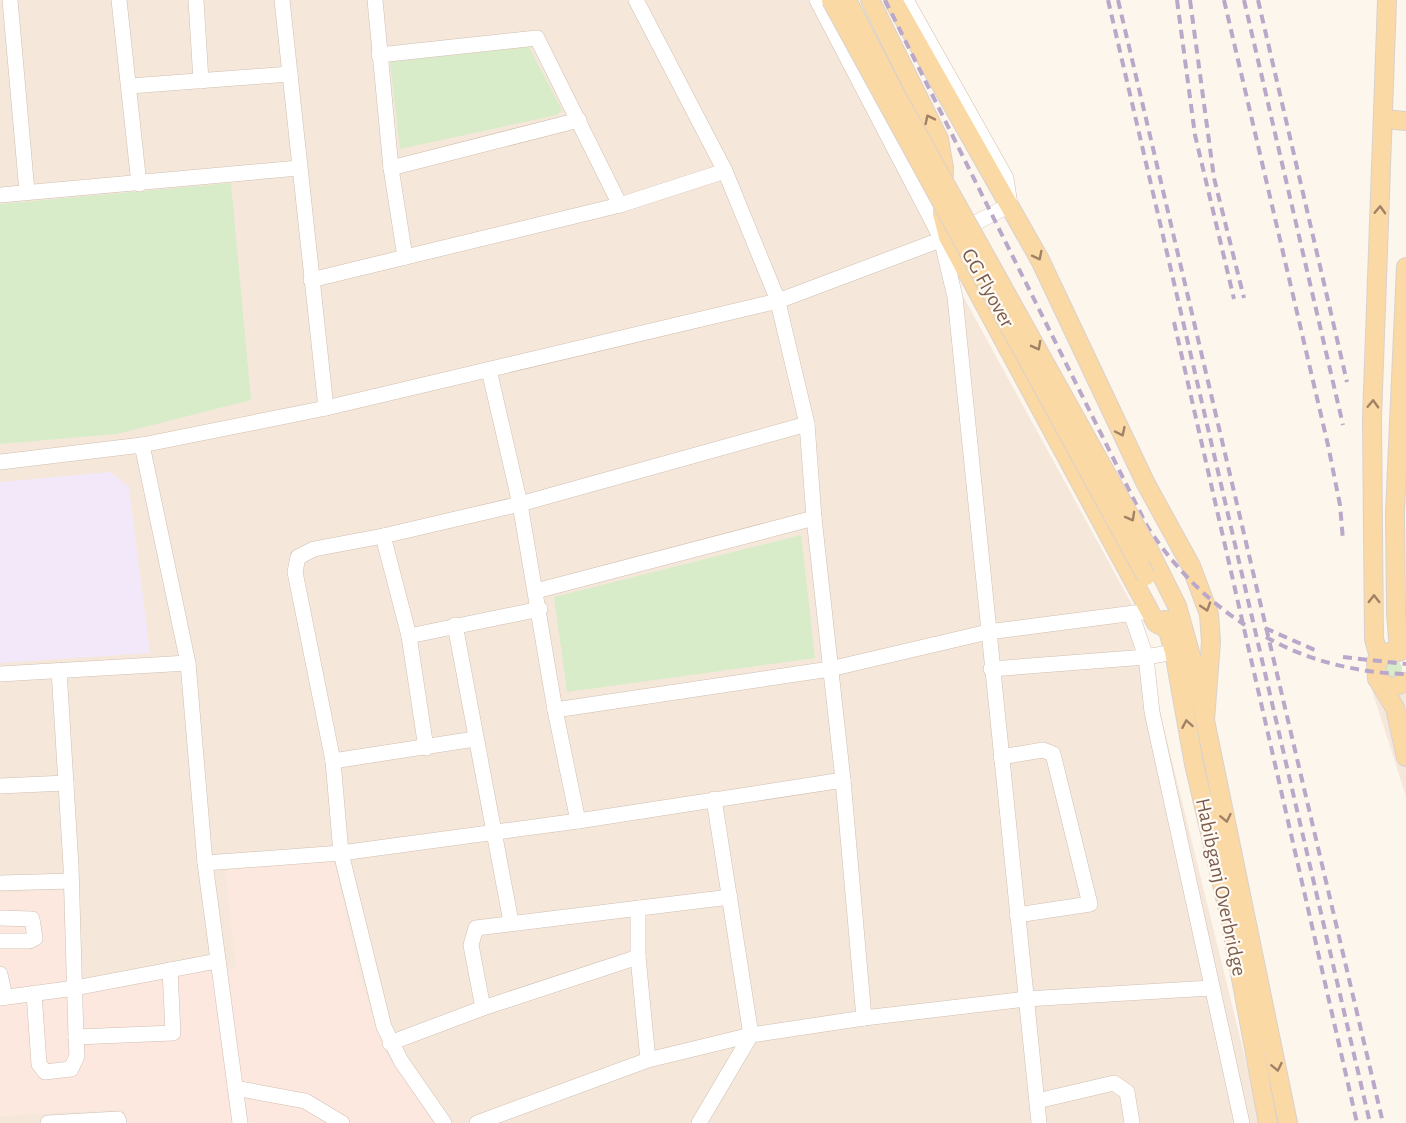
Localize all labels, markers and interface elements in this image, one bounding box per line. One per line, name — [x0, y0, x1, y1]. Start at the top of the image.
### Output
one-way arrow — [925, 114, 937, 125]
one-way arrow — [1373, 205, 1386, 214]
street label: GG Flyover — [958, 245, 1018, 331]
one-way arrow — [1031, 250, 1042, 260]
one-way arrow — [1030, 340, 1041, 350]
one-way arrow — [1366, 400, 1379, 409]
one-way arrow — [1114, 426, 1126, 437]
one-way arrow — [1124, 511, 1135, 521]
one-way arrow — [1368, 595, 1380, 604]
one-way arrow — [1198, 601, 1211, 612]
one-way arrow — [1181, 719, 1193, 728]
street label: Habibganj Overbridge — [1192, 796, 1250, 978]
one-way arrow — [1218, 813, 1231, 823]
one-way arrow — [1270, 1062, 1283, 1072]

